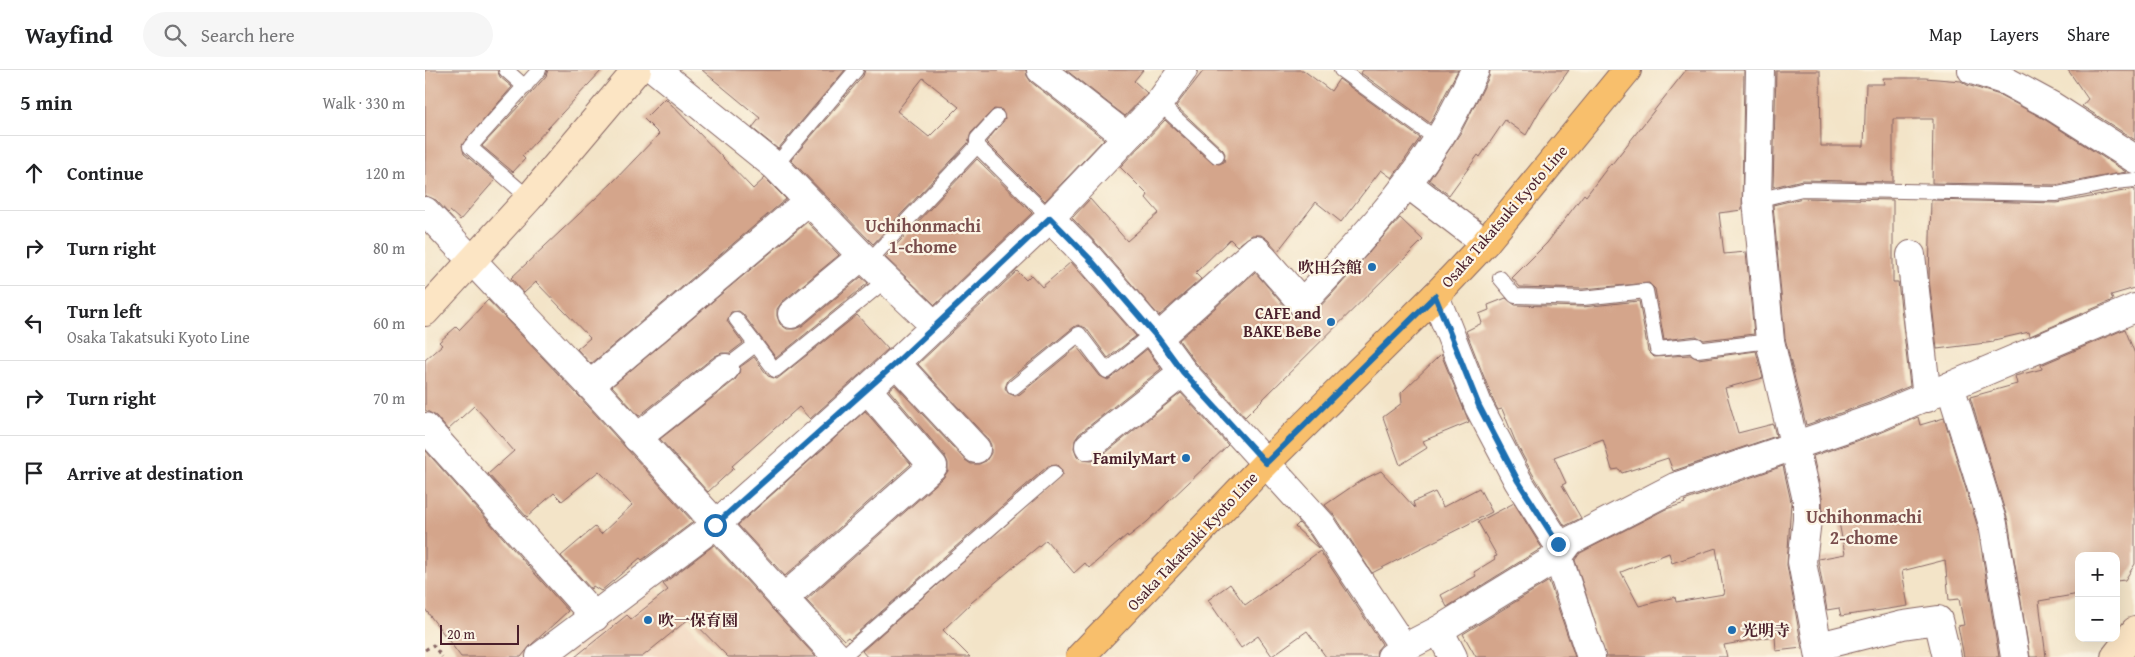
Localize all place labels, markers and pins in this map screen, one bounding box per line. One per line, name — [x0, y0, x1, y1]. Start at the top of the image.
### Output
place label: 吹田会館 — [1298, 255, 1362, 279]
marker: 吹田会館 — [1366, 261, 1378, 273]
place label: CAFE and BAKE BeBe — [1243, 301, 1322, 343]
marker: CAFE and BAKE BeBe — [1325, 316, 1337, 328]
place label: FamilyMart — [1093, 446, 1176, 470]
marker: FamilyMart — [1180, 452, 1192, 464]
place label: 吹一保育園 — [658, 608, 738, 632]
marker: 吹一保育園 — [642, 614, 654, 626]
place label: 光明寺 — [1742, 618, 1790, 642]
marker: 光明寺 — [1726, 624, 1738, 636]

